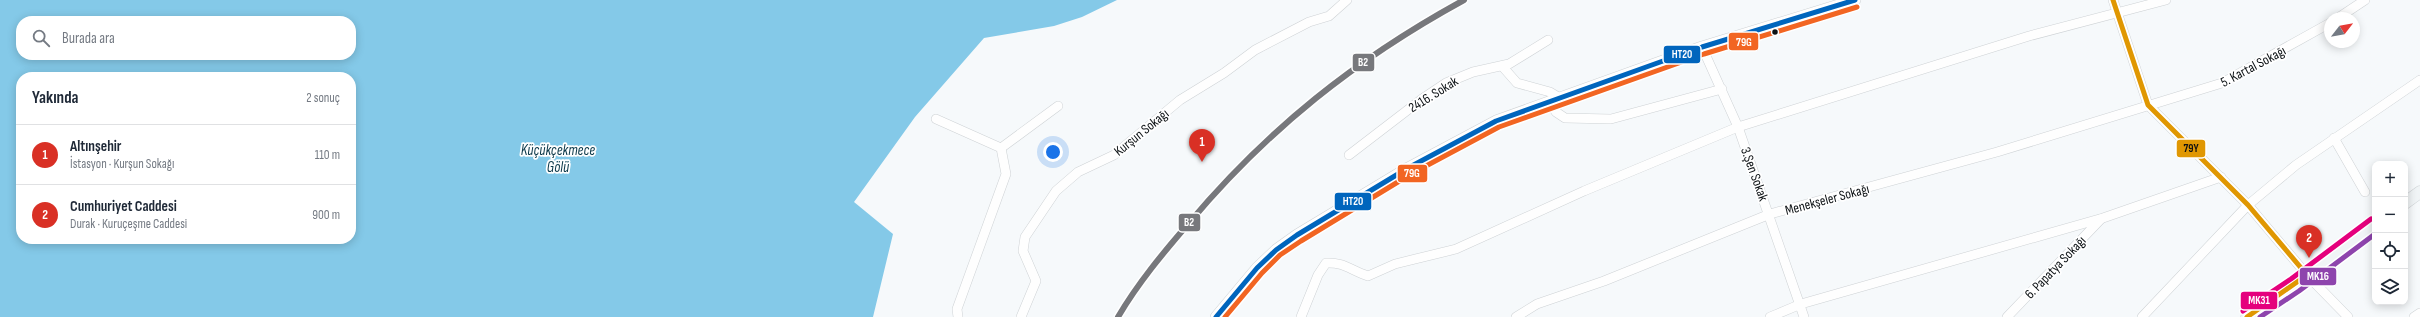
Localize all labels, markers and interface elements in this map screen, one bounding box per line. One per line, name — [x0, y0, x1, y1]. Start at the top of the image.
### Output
north arrow — [2324, 12, 2360, 48]
search box — [16, 16, 356, 60]
icon: search — [30, 27, 52, 49]
unlabelled marker — [1770, 27, 1780, 37]
text: Burada ara — [62, 29, 115, 48]
line badge: 79G — [1728, 32, 1759, 51]
text: 79G — [1736, 36, 1752, 49]
street label: 5. Kartal Sokağı — [2218, 42, 2289, 91]
line badge: HT20 — [1663, 45, 1701, 64]
text: HT20 — [1672, 48, 1692, 61]
line badge: B2 — [1352, 53, 1375, 72]
text: B2 — [1358, 56, 1368, 69]
street label: 2416. Sokak — [1405, 72, 1462, 116]
text: Yakında — [32, 88, 79, 108]
text: 2 sonuç — [306, 90, 340, 106]
street label: Kurşun Sokağı — [1110, 105, 1172, 160]
pin: 1 — [1189, 129, 1215, 162]
text: Altınşehir — [70, 137, 122, 156]
line badge: 79Y — [2176, 139, 2206, 158]
water label: Küçükçekmece Gölü — [521, 141, 595, 177]
your location — [1043, 142, 1063, 162]
text: 79Y — [2184, 142, 2199, 155]
street label: 3.Şen Sokak — [1737, 145, 1772, 204]
text: 1 — [42, 147, 48, 163]
text: 110 m — [315, 147, 340, 163]
text: İstasyon · Kurşun Sokağı — [70, 156, 174, 172]
map controls — [2372, 161, 2408, 305]
button: + — [2372, 161, 2408, 197]
line badge: 79G — [1397, 164, 1428, 183]
text: 79G — [1404, 167, 1420, 180]
street label: Menekşeler Sokağı — [1783, 180, 1871, 219]
line badge: HT20 — [1334, 192, 1372, 211]
text: HT20 — [1343, 195, 1363, 208]
text: Cumhuriyet Caddesi — [70, 197, 177, 216]
button: − — [2372, 197, 2408, 233]
text: 2 — [42, 207, 48, 223]
text: 900 m — [312, 207, 340, 223]
line badge: B2 — [1178, 213, 1201, 232]
text: Durak · Kuruçeşme Caddesi — [70, 216, 187, 232]
text: B2 — [1184, 216, 1194, 229]
pin: 2 — [2296, 225, 2322, 258]
street label: 6. Papatya Sokağı — [2021, 232, 2090, 302]
button: locate — [2372, 233, 2408, 269]
line badge: MK16 — [2299, 267, 2337, 286]
button: layers — [2372, 269, 2408, 305]
text: MK16 — [2307, 270, 2329, 283]
line badge: MK31 — [2240, 291, 2278, 310]
text: MK31 — [2248, 294, 2270, 307]

